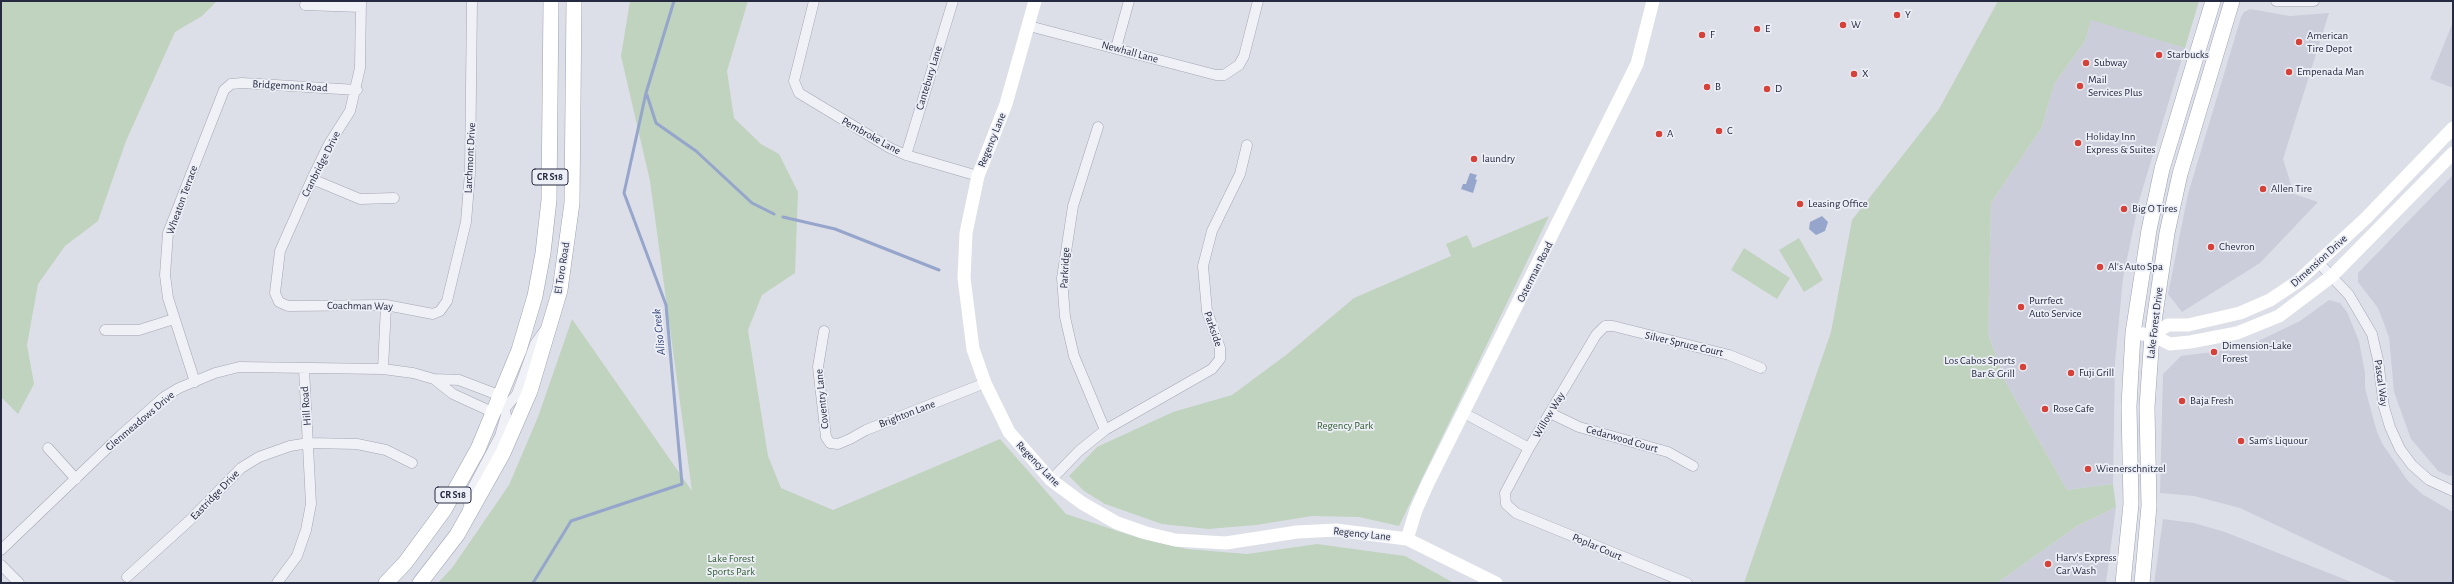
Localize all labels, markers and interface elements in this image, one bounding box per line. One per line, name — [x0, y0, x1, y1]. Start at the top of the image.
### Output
place label: Y — [1905, 8, 1911, 22]
marker: Y — [1892, 10, 1902, 20]
place label: W — [1851, 18, 1861, 32]
marker: W — [1838, 20, 1848, 30]
place label: E — [1765, 22, 1770, 36]
marker: E — [1752, 24, 1762, 34]
place label: F — [1710, 28, 1715, 42]
place label: American Tire Depot — [2307, 29, 2352, 55]
marker: F — [1697, 30, 1707, 40]
marker: American Tire Depot — [2294, 37, 2304, 47]
street label: Newhall Lane — [1100, 38, 1160, 66]
street label: Cantebury Lane — [913, 44, 945, 112]
place label: Starbucks — [2167, 48, 2209, 62]
marker: Starbucks — [2154, 50, 2164, 60]
place label: Subway — [2094, 56, 2127, 70]
marker: Subway — [2081, 58, 2091, 68]
place label: Empenada Man — [2297, 65, 2364, 79]
place label: X — [1862, 67, 1869, 81]
marker: Empenada Man — [2284, 67, 2294, 77]
marker: X — [1849, 69, 1859, 79]
place label: Mail Services Plus — [2088, 73, 2142, 99]
street label: Bridgemont Road — [252, 77, 328, 95]
place label: B — [1715, 80, 1721, 94]
marker: Mail Services Plus — [2075, 81, 2085, 91]
marker: B — [1702, 82, 1712, 92]
place label: D — [1775, 82, 1782, 96]
marker: D — [1762, 84, 1772, 94]
street label: Regency Lane — [975, 111, 1009, 169]
street label: Pembroke Lane — [839, 114, 903, 158]
street label: Larchmont Drive — [462, 122, 478, 194]
place label: C — [1727, 124, 1733, 138]
marker: C — [1714, 126, 1724, 136]
place label: A — [1667, 127, 1673, 141]
street label: Cranbridge Drive — [299, 129, 343, 199]
marker: A — [1654, 129, 1664, 139]
place label: Holiday Inn Express & Suites — [2086, 130, 2156, 156]
marker: Holiday Inn Express & Suites — [2073, 138, 2083, 148]
place label: laundry — [1482, 152, 1515, 166]
marker: laundry — [1469, 154, 1479, 164]
street label: Wheaton Terrace — [163, 164, 201, 236]
road number: CR S18 — [532, 169, 568, 185]
place label: Allen Tire — [2271, 182, 2312, 196]
marker: Allen Tire — [2258, 184, 2268, 194]
place label: Leasing Office — [1808, 197, 1868, 211]
marker: Leasing Office — [1795, 199, 1805, 209]
place label: Big O Tires — [2132, 202, 2177, 216]
marker: Big O Tires — [2119, 204, 2129, 214]
street label: Dimension Drive — [2288, 232, 2350, 290]
street label: Osterman Road — [1514, 240, 1556, 304]
place label: Chevron — [2219, 240, 2255, 254]
street label: El Toro Road — [551, 241, 573, 295]
marker: Chevron — [2206, 242, 2216, 252]
street label: Parkridge — [1057, 247, 1073, 289]
place label: Al's Auto Spa — [2108, 260, 2163, 274]
marker: Al's Auto Spa — [2095, 262, 2105, 272]
street label: Lake Forest Drive — [2144, 286, 2166, 360]
place label: Purrfect Auto Service — [2029, 294, 2082, 320]
street label: Coachman Way — [327, 299, 393, 313]
marker: Purrfect Auto Service — [2016, 302, 2026, 312]
water label: Aliso Creek — [649, 308, 669, 356]
street label: Parkside — [1201, 310, 1225, 348]
street label: Silver Spruce Court — [1644, 329, 1724, 359]
place label: Dimension-Lake Forest — [2222, 339, 2292, 365]
marker: Dimension-Lake Forest — [2209, 347, 2219, 357]
place label: Los Cabos Sports Bar & Grill — [1944, 354, 2015, 380]
street label: Pascal Way — [2371, 359, 2391, 407]
marker: Los Cabos Sports Bar & Grill — [2018, 362, 2028, 372]
place label: Fuji Grill — [2079, 366, 2114, 380]
street label: Coventry Lane — [812, 368, 832, 430]
marker: Fuji Grill — [2066, 368, 2076, 378]
street label: Hill Road — [298, 386, 314, 426]
street label: Glenmeadows Drive — [103, 388, 177, 454]
street label: Willow Way — [1530, 390, 1568, 440]
place label: Baja Fresh — [2190, 394, 2234, 408]
marker: Baja Fresh — [2177, 396, 2187, 406]
street label: Brighton Lane — [877, 397, 937, 431]
place label: Rose Cafe — [2053, 402, 2094, 416]
marker: Rose Cafe — [2040, 404, 2050, 414]
park label: Regency Park — [1317, 419, 1373, 433]
street label: Cedarwood Court — [1585, 422, 1659, 456]
place label: Sam's Liquour — [2249, 434, 2308, 448]
marker: Sam's Liquour — [2236, 436, 2246, 446]
street label: Regency Lane — [1013, 439, 1063, 489]
place label: Wienerschnitzel — [2096, 462, 2166, 476]
marker: Wienerschnitzel — [2083, 464, 2093, 474]
street label: Eastridge Drive — [188, 467, 242, 523]
road number: CR S18 — [435, 487, 471, 503]
street label: Regency Lane — [1333, 524, 1391, 544]
street label: Poplar Court — [1570, 531, 1624, 563]
place label: Harv's Express Car Wash — [2056, 551, 2117, 577]
park label: Lake Forest Sports Park — [707, 552, 755, 578]
marker: Harv's Express Car Wash — [2043, 559, 2053, 569]

